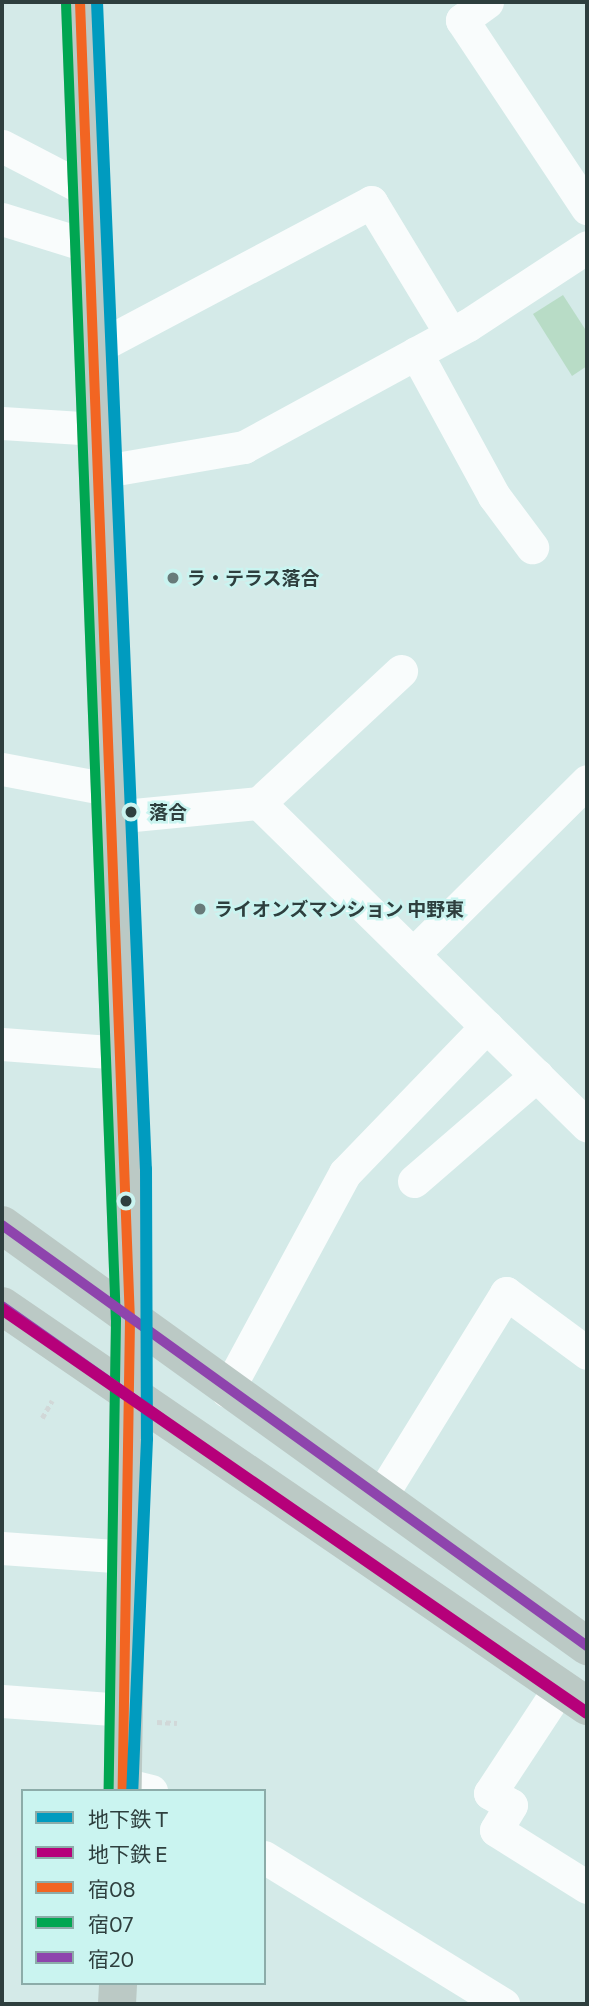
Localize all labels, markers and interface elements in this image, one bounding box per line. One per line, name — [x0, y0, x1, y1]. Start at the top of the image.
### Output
place label: ラ・テラス落合 — [187, 567, 320, 589]
marker: ラ・テラス落合 — [165, 570, 181, 586]
marker: 落合 — [119, 800, 143, 824]
place label: 落合 — [149, 801, 187, 823]
place label: ライオンズマンション 中野東 — [214, 898, 465, 920]
marker: ライオンズマンション 中野東 — [192, 901, 208, 917]
unlabelled marker — [119, 1194, 133, 1208]
legend — [21, 1789, 266, 1985]
text: 地下鉄 T — [88, 1806, 168, 1831]
text: 地下鉄 E — [88, 1841, 168, 1866]
text: 宿08 — [88, 1876, 135, 1901]
text: 宿07 — [88, 1911, 134, 1936]
text: 宿20 — [88, 1946, 134, 1971]

